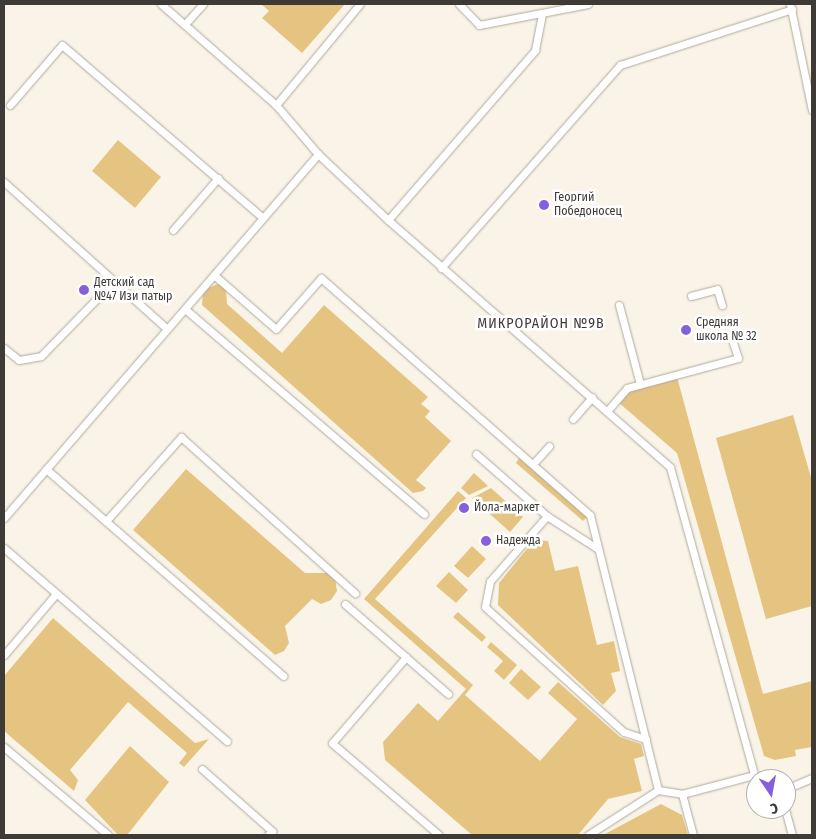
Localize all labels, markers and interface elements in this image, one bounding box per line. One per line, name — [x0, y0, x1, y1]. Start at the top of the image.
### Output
place label: Георгий Победоносец — [554, 191, 622, 219]
marker: Георгий Победоносец — [538, 199, 550, 211]
place label: Детский сад №47 Изи патыр — [94, 276, 172, 304]
marker: Детский сад №47 Изи патыр — [78, 284, 90, 296]
district label: МИКРОРАЙОН №9В — [476, 316, 606, 332]
place label: Средняя школа № 32 — [696, 316, 757, 344]
marker: Средняя школа № 32 — [680, 324, 692, 336]
place label: Йола-маркет — [474, 501, 539, 515]
marker: Йола-маркет — [458, 502, 470, 514]
place label: Надежда — [496, 534, 541, 548]
marker: Надежда — [480, 535, 492, 547]
north arrow — [746, 769, 796, 819]
text: С — [769, 799, 779, 817]

